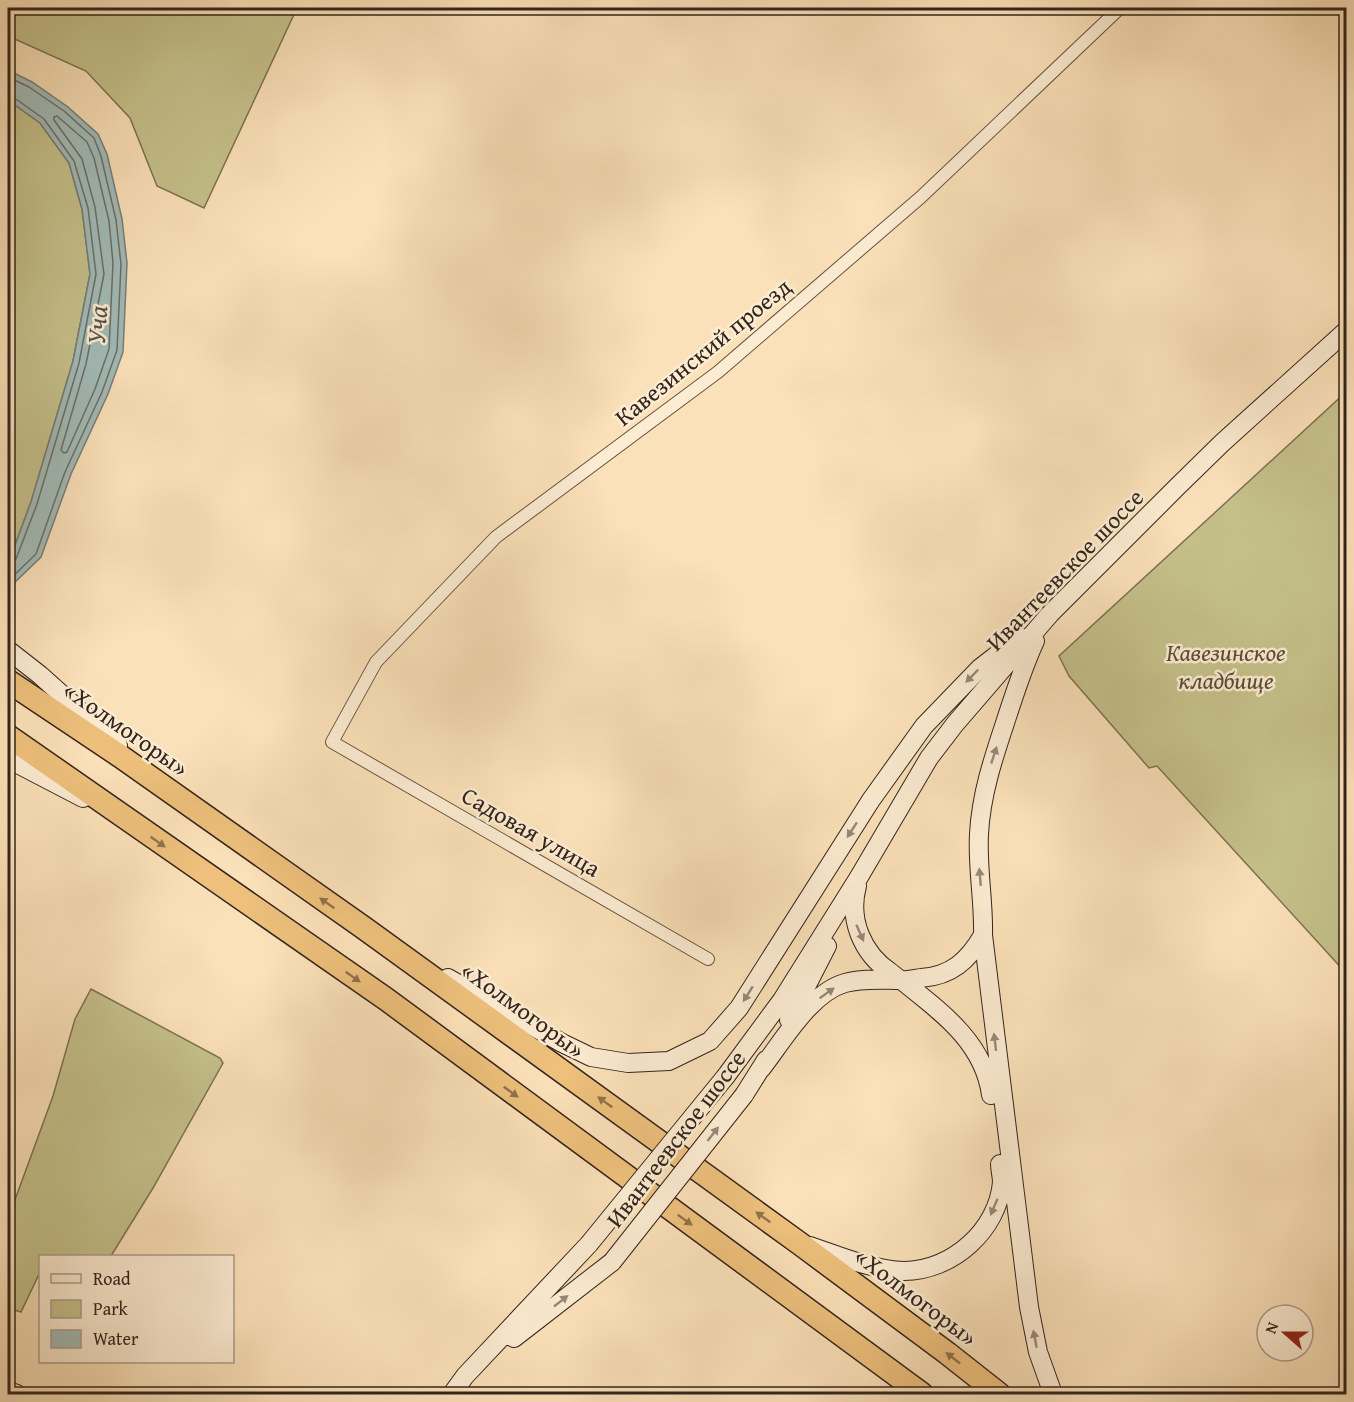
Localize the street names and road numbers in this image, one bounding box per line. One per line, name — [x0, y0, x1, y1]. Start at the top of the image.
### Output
street label: Кавезинский проезд — [607, 269, 799, 434]
street label: Ивантеевское шоссе — [978, 481, 1152, 659]
street label: «Холмогоры» — [57, 672, 196, 785]
street label: Садовая улица — [455, 778, 608, 886]
street label: «Холмогоры» — [454, 953, 592, 1067]
street label: Ивантеевское шоссе — [597, 1043, 754, 1235]
street label: «Холмогоры» — [848, 1239, 985, 1354]

